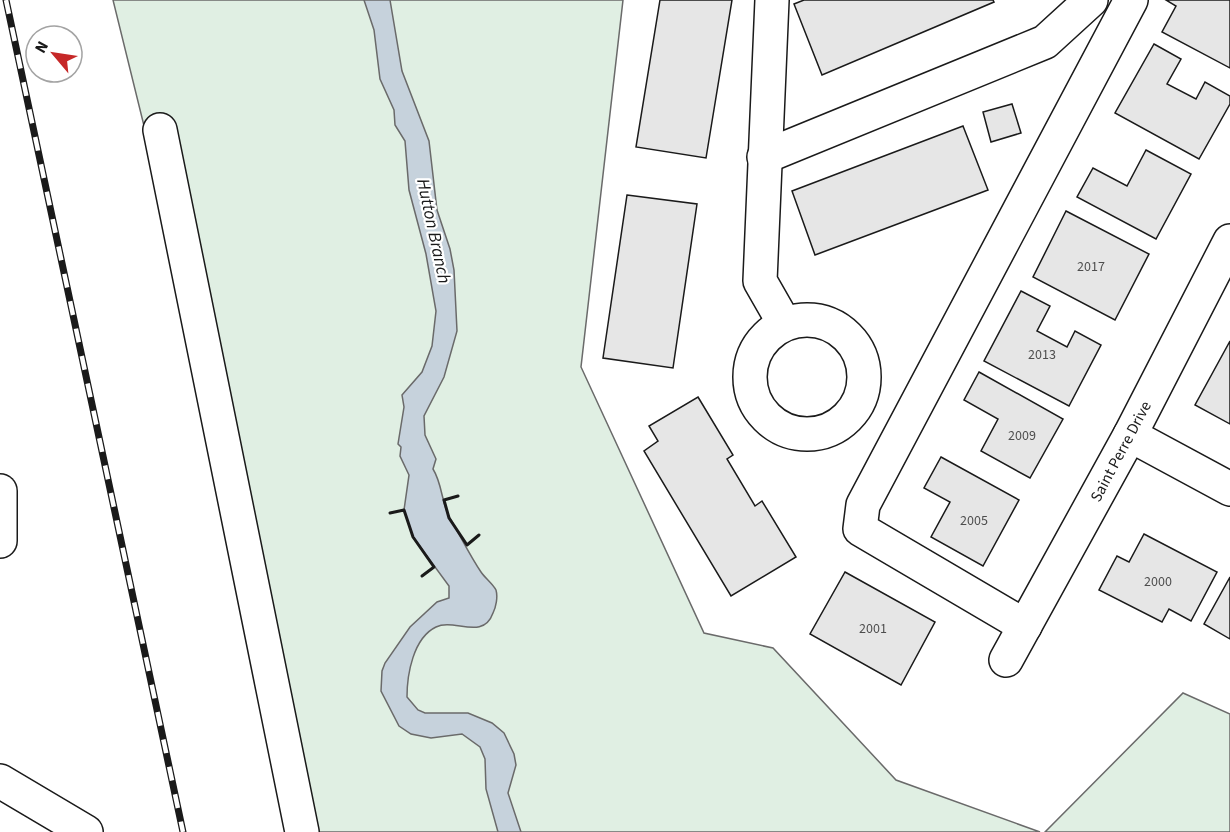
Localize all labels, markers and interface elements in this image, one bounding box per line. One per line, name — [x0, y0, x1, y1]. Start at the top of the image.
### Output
north arrow — [24, 24, 84, 84]
text: N — [30, 37, 54, 57]
water label: Hutton Branch — [410, 176, 457, 286]
house number: 2017 — [1077, 257, 1105, 277]
house number: 2013 — [1028, 345, 1056, 365]
street label: Saint Perre Drive — [1085, 397, 1157, 506]
house number: 2009 — [1008, 426, 1036, 446]
house number: 2005 — [960, 511, 988, 531]
house number: 2000 — [1144, 572, 1172, 592]
house number: 2001 — [859, 619, 887, 639]

